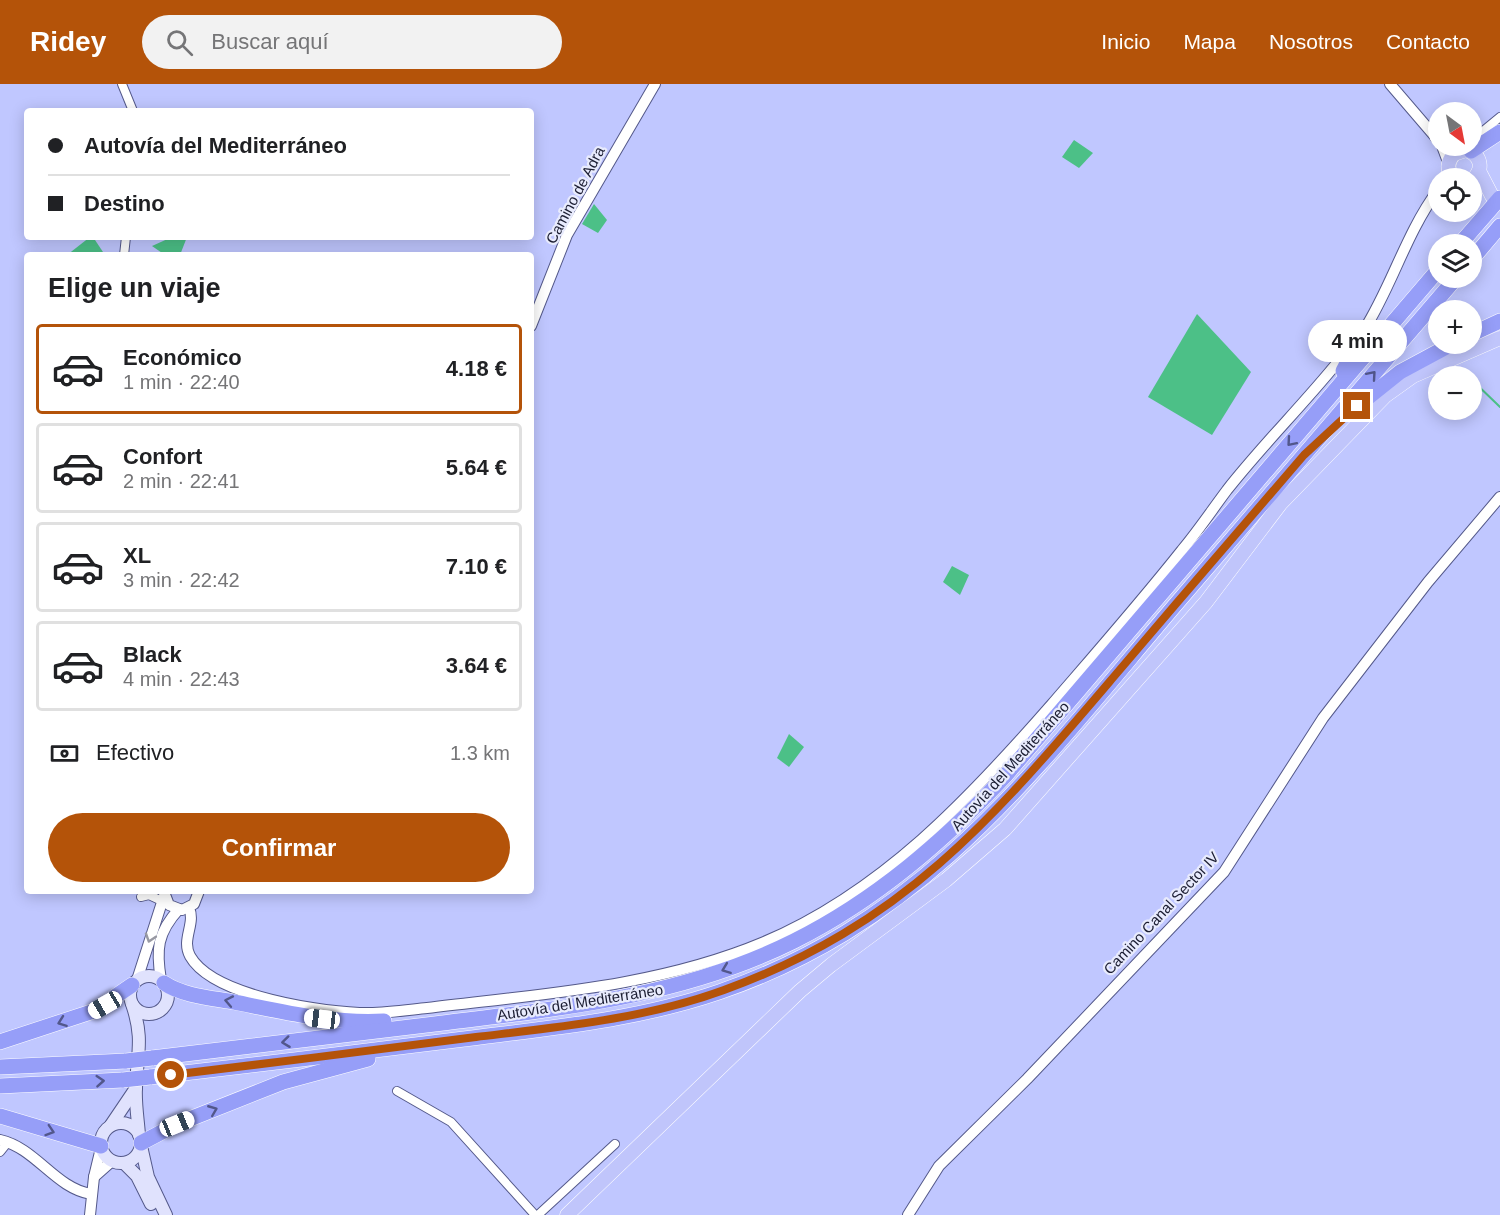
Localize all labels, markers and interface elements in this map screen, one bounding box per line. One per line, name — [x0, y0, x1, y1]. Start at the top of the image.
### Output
search box — [142, 15, 562, 69]
text: Ridey — [30, 26, 106, 57]
icon: search — [163, 26, 196, 59]
text: Buscar aquí — [211, 29, 329, 54]
text: Inicio — [1101, 30, 1150, 53]
text: Mapa — [1183, 30, 1236, 53]
text: Nosotros — [1269, 30, 1353, 53]
text: Contacto — [1386, 30, 1470, 53]
north arrow — [1428, 102, 1482, 156]
map controls — [1428, 102, 1482, 420]
text: Autovía del Mediterráneo — [84, 133, 347, 158]
street label: Camino de Adra — [542, 143, 608, 246]
button: locate — [1428, 168, 1482, 222]
text: Destino — [84, 191, 165, 216]
button: layers — [1428, 234, 1482, 288]
text: Elige un viaje — [48, 273, 221, 303]
button: + — [1428, 300, 1482, 354]
callout: 4 min — [1308, 319, 1406, 361]
text: 4 min — [1331, 330, 1384, 352]
icon: car — [51, 342, 105, 396]
text: Económico — [123, 345, 242, 370]
text: 4.18 € — [446, 356, 507, 381]
button: − — [1428, 366, 1482, 420]
text: 1 min · 22:40 — [123, 371, 240, 393]
one-way arrow — [1365, 371, 1376, 382]
route end — [1343, 392, 1370, 419]
one-way arrow — [1287, 435, 1298, 446]
icon: car — [51, 441, 105, 495]
text: Confort — [123, 444, 202, 469]
text: 5.64 € — [446, 455, 507, 480]
text: 2 min · 22:41 — [123, 470, 240, 492]
icon: car — [51, 540, 105, 594]
text: XL — [123, 543, 151, 568]
text: 7.10 € — [446, 554, 507, 579]
text: 3 min · 22:42 — [123, 569, 240, 591]
icon: car — [51, 639, 105, 693]
text: Black — [123, 642, 182, 667]
text: 3.64 € — [446, 653, 507, 678]
text: 4 min · 22:43 — [123, 668, 240, 690]
street label: Autovía del Mediterráneo — [948, 698, 1072, 834]
icon: cash — [48, 737, 81, 770]
text: Efectivo — [96, 740, 174, 765]
text: 1.3 km — [450, 742, 510, 764]
button: Confirmar — [48, 813, 510, 882]
street label: Camino Canal Sector IV — [1100, 848, 1222, 978]
one-way arrow — [145, 932, 157, 943]
one-way arrow — [721, 962, 732, 975]
street label: Autovía del Mediterráneo — [496, 980, 664, 1024]
car — [85, 988, 125, 1022]
one-way arrow — [224, 995, 234, 1008]
car — [303, 1008, 341, 1030]
one-way arrow — [58, 1015, 68, 1028]
one-way arrow — [282, 1035, 291, 1048]
route start — [157, 1061, 184, 1088]
one-way arrow — [96, 1075, 105, 1088]
one-way arrow — [206, 1105, 217, 1117]
car — [157, 1109, 197, 1139]
one-way arrow — [44, 1124, 55, 1136]

